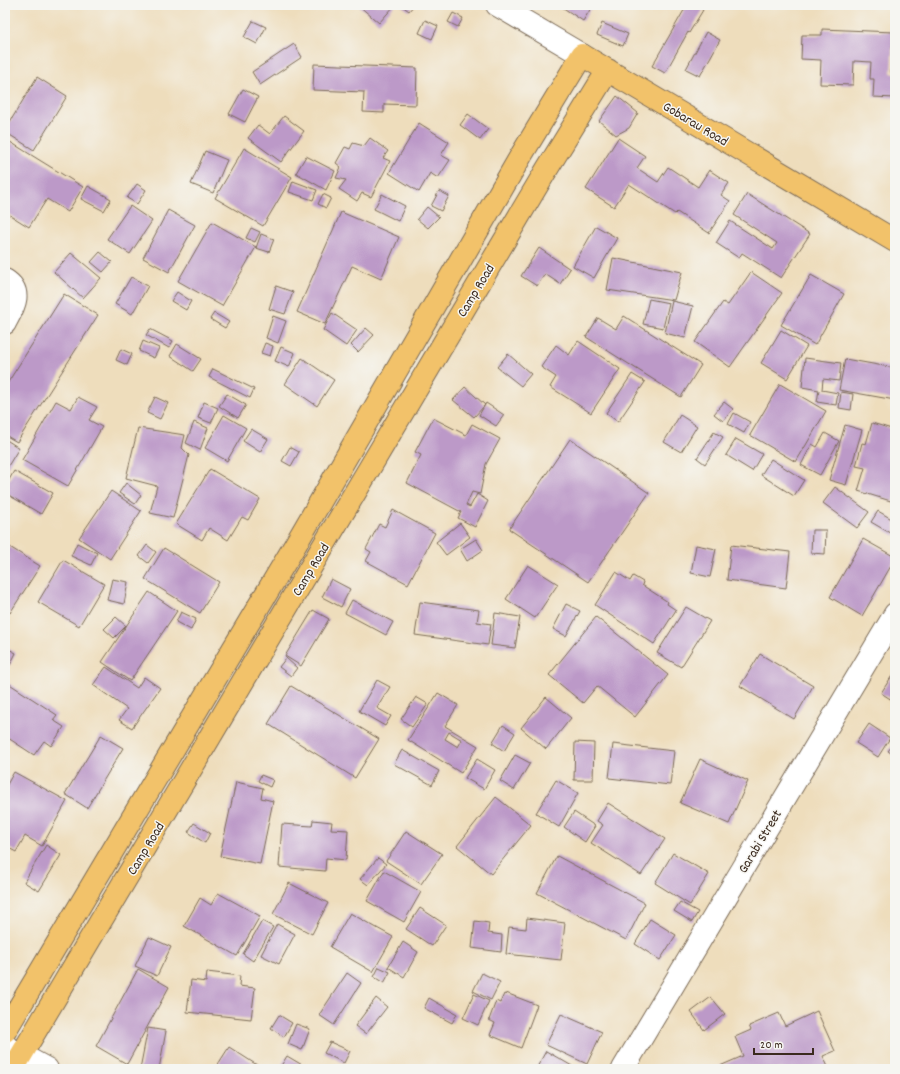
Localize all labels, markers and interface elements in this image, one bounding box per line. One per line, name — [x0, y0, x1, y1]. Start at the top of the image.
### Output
street label: Gobarau Road — [658, 97, 731, 152]
street label: Camp Road — [453, 261, 500, 321]
street label: Camp Road — [288, 540, 335, 600]
street label: Garabi Street — [734, 806, 788, 878]
street label: Camp Road — [123, 819, 170, 879]
scale bar — [754, 1030, 813, 1056]
text: 20 m — [760, 1037, 783, 1054]

